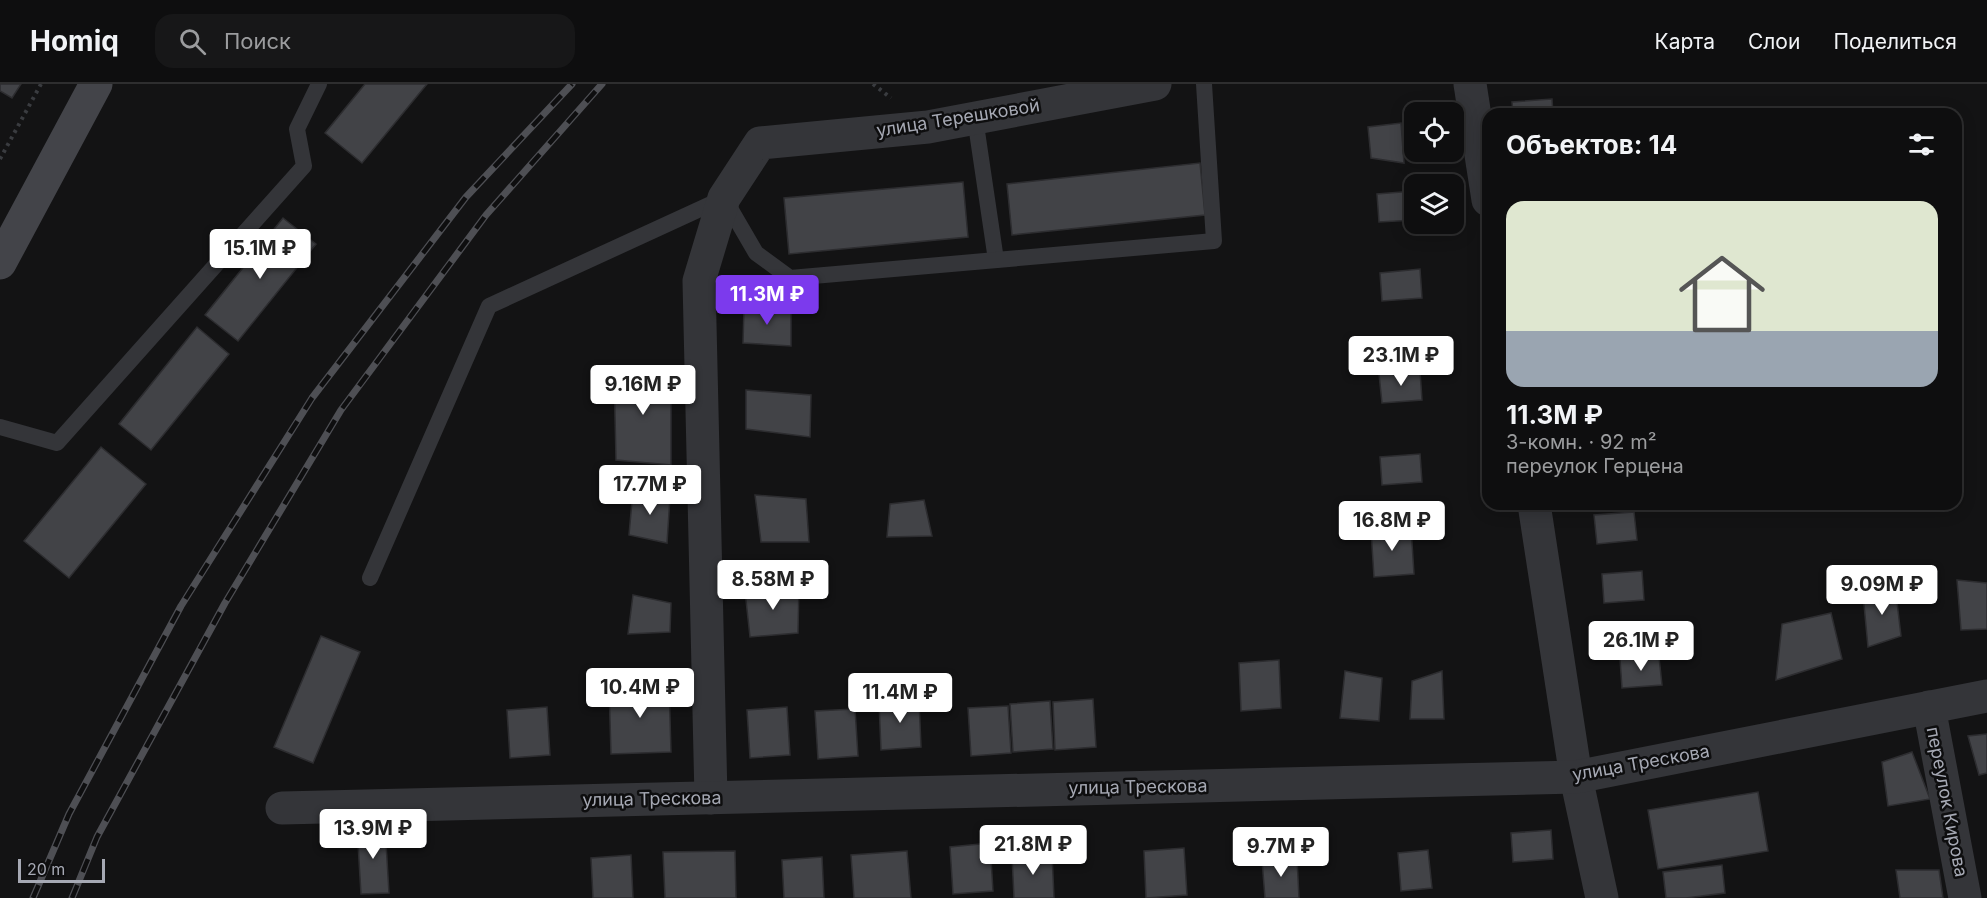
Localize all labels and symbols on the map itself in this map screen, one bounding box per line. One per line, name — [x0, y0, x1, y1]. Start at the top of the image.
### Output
street label: улица Терешковой — [875, 94, 1041, 141]
pin: 15.1M ₽ — [205, 229, 315, 280]
pin: 11.3M ₽ — [712, 275, 822, 326]
pin: 23.1M ₽ — [1346, 336, 1456, 387]
pin: 9.16M ₽ — [588, 365, 698, 416]
pin: 17.7M ₽ — [595, 465, 705, 516]
pin: 16.8M ₽ — [1337, 501, 1447, 552]
pin: 8.58M ₽ — [718, 560, 828, 611]
pin: 9.09M ₽ — [1827, 565, 1937, 616]
pin: 26.1M ₽ — [1586, 621, 1696, 672]
pin: 10.4M ₽ — [585, 668, 695, 719]
pin: 11.4M ₽ — [845, 673, 955, 724]
street label: переулок Кирова — [1923, 725, 1972, 879]
street label: улица Трескова — [1571, 740, 1711, 785]
street label: улица Трескова — [1068, 775, 1208, 798]
street label: улица Трескова — [582, 787, 722, 810]
pin: 13.9M ₽ — [318, 809, 428, 860]
pin: 21.8M ₽ — [978, 825, 1088, 876]
pin: 9.7M ₽ — [1232, 827, 1330, 878]
scale bar — [18, 856, 105, 884]

